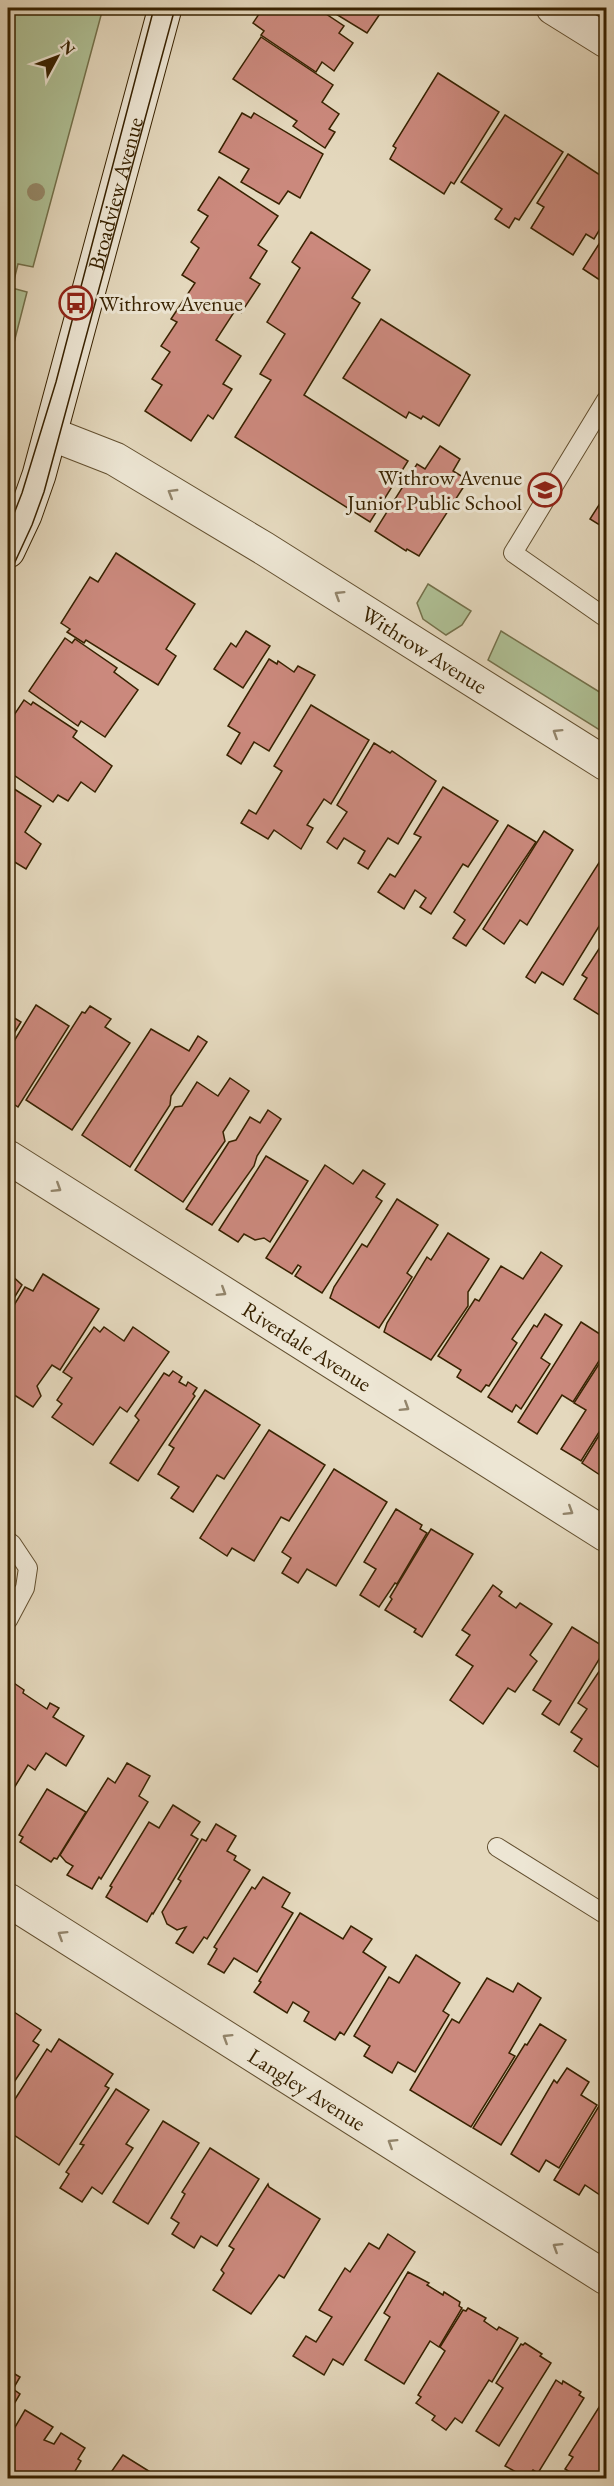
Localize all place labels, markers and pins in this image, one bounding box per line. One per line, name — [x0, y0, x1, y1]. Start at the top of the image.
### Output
bus stop icon: Withrow Avenue — [58, 285, 94, 321]
place label: Withrow Avenue — [99, 289, 243, 318]
place label: Withrow Avenue Junior Public School — [345, 463, 522, 517]
school or university icon: Withrow Avenue Junior Public School — [527, 472, 563, 508]

